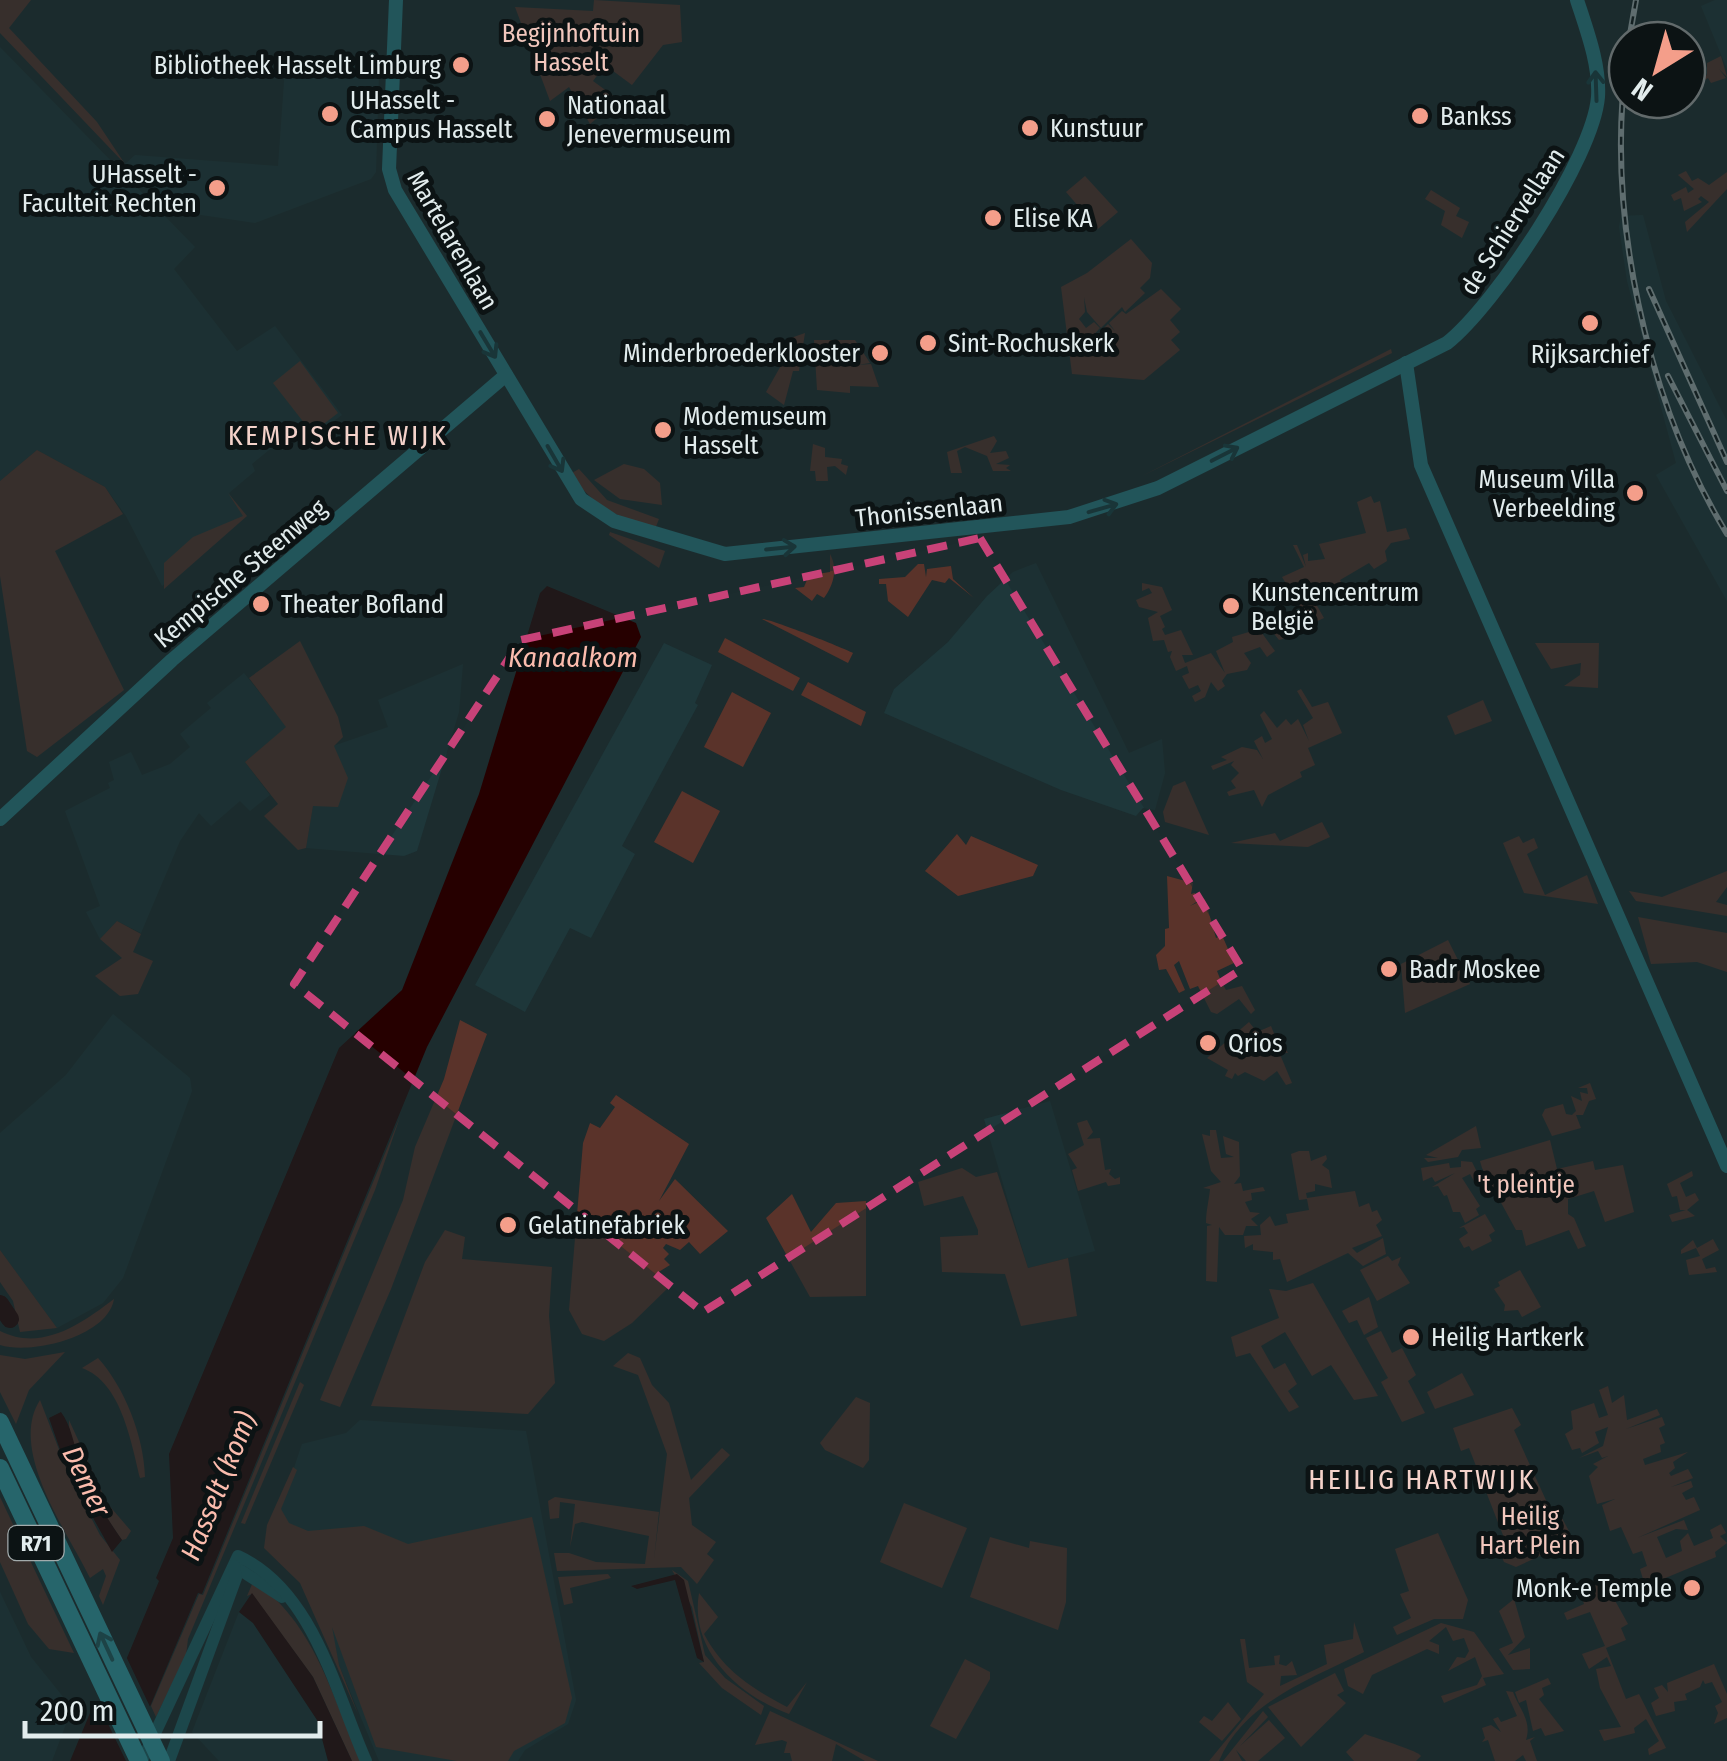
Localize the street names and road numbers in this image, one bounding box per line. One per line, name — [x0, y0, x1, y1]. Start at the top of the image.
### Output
street label: de Schiervellaan — [1454, 142, 1572, 301]
street label: Martelarenlaan — [400, 166, 504, 315]
street label: Thonissenlaan — [854, 488, 1004, 534]
street label: Kempische Steenweg — [149, 493, 333, 654]
road number: R71 — [8, 1526, 64, 1560]

